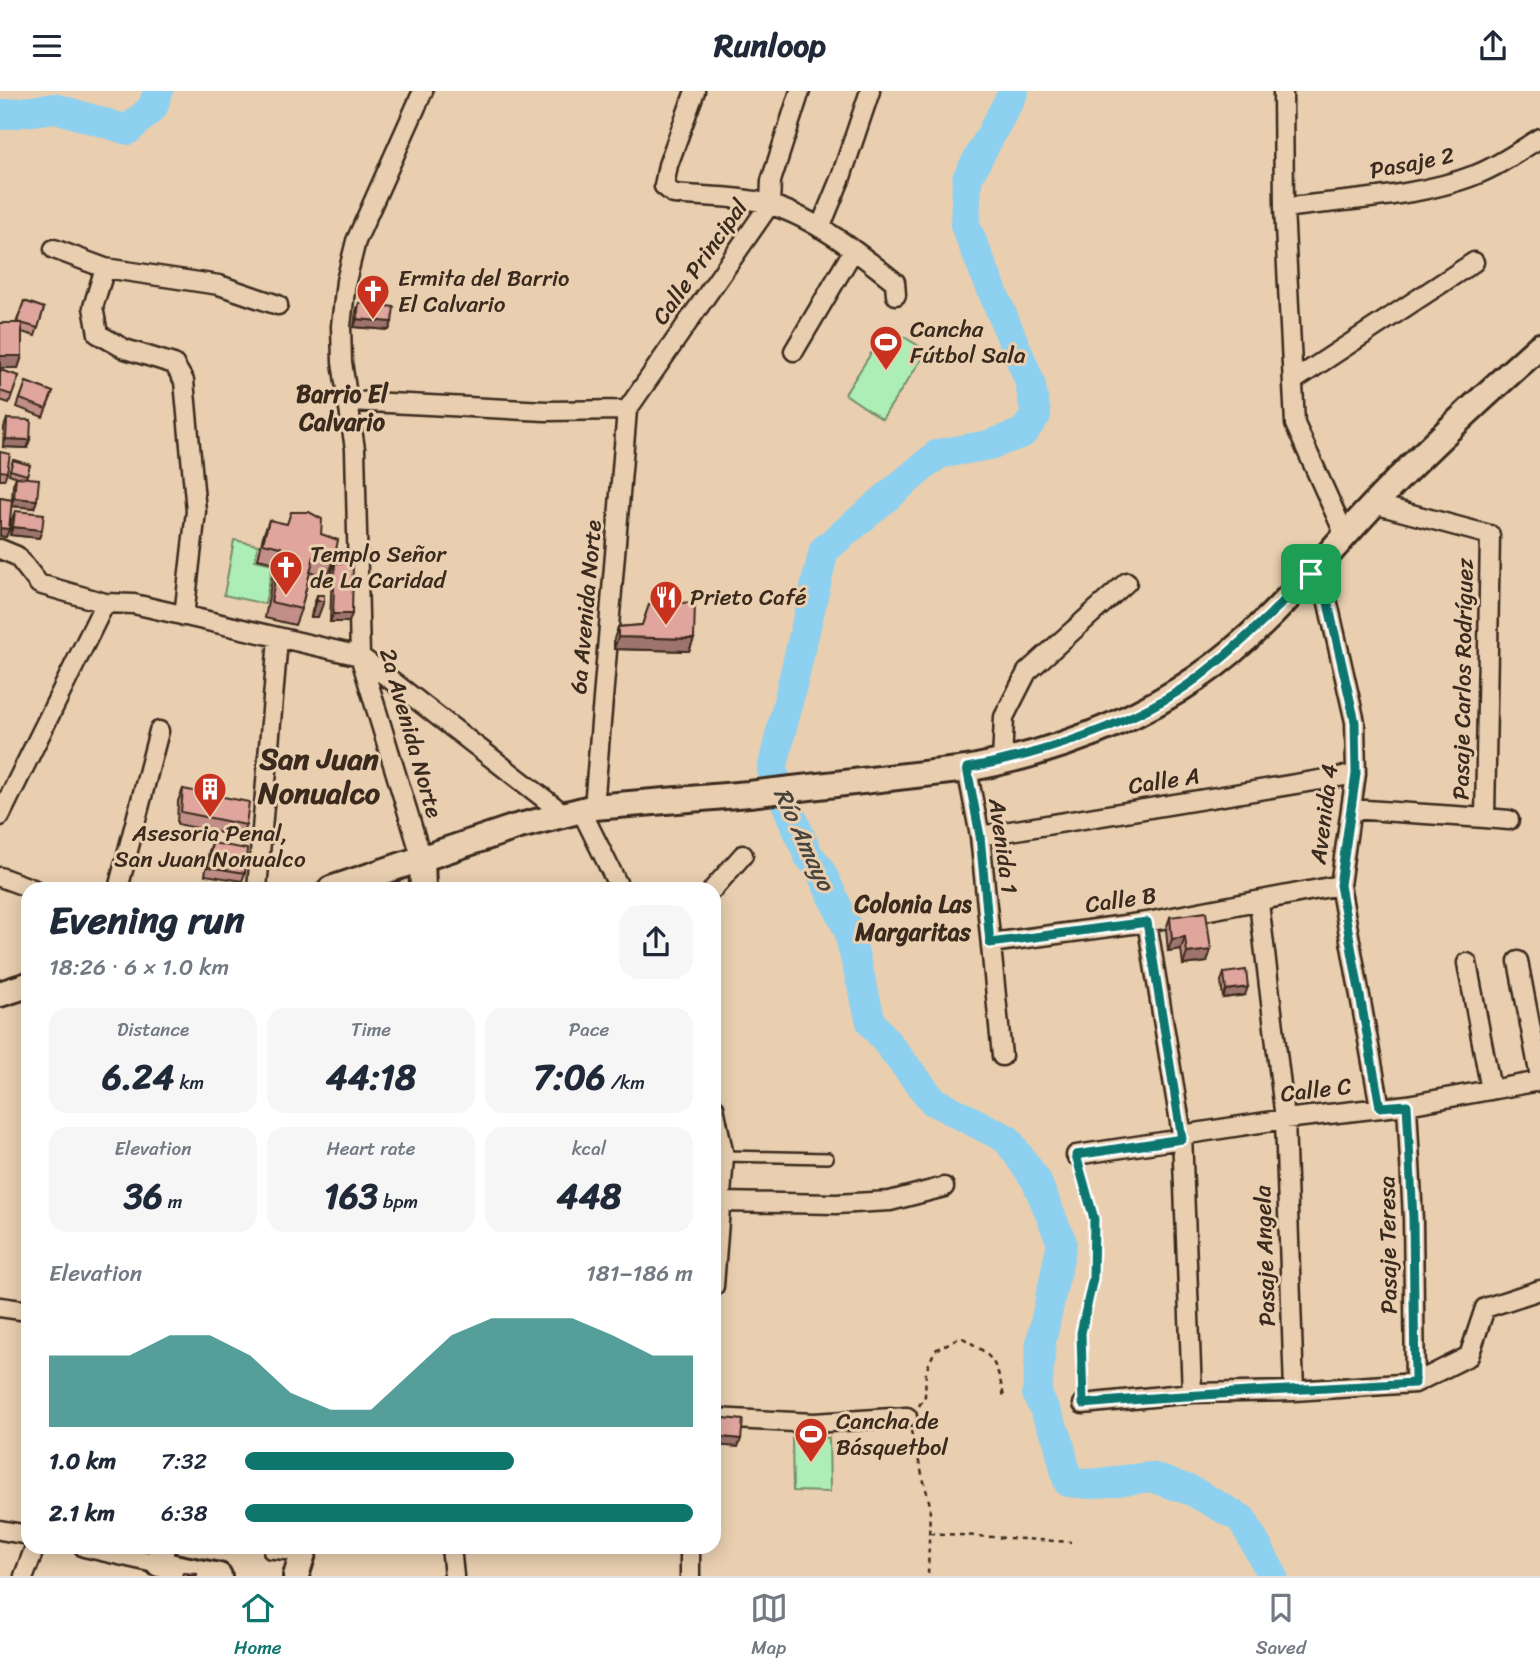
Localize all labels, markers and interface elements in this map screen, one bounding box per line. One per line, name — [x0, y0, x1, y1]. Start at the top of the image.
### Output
text: Runloop — [714, 17, 826, 74]
icon: menu — [28, 27, 66, 65]
icon: share — [1474, 27, 1512, 65]
street label: Pasaje 2 — [1366, 135, 1458, 191]
street label: Calle Principal — [641, 190, 759, 334]
place label: Ermita del Barrio El Calvario — [398, 258, 569, 325]
church icon: Ermita del Barrio El Calvario — [354, 272, 392, 321]
place label: Cancha Fútbol Sala — [910, 309, 1026, 376]
sports icon: Cancha Fútbol Sala — [867, 323, 905, 372]
district label: Barrio El Calvario — [296, 373, 389, 443]
street label: 6a Avenida Norte — [558, 518, 614, 696]
place label: Templo Señor de La Caridad — [310, 534, 447, 601]
pin — [1281, 544, 1341, 604]
church icon: Templo Señor de La Caridad — [267, 548, 305, 597]
icon: arrive — [1292, 555, 1330, 593]
street label: Pasaje Carlos Rodríguez — [1440, 557, 1486, 800]
place label: Prieto Café — [690, 577, 807, 618]
restaurant icon: Prieto Café — [647, 578, 685, 627]
street label: 2a Avenida Norte — [367, 643, 455, 823]
district label: San Juan Nonualco — [257, 732, 381, 820]
street label: Calle A — [1125, 755, 1203, 807]
street label: Avenida 4 — [1297, 762, 1350, 867]
building icon: Asesoria Penal, San Juan Nonualco — [191, 770, 229, 819]
water label: Río Amayo — [762, 780, 847, 900]
street label: Avenida 1 — [976, 795, 1030, 896]
place label: Asesoria Penal, San Juan Nonualco — [114, 813, 306, 880]
street label: Calle B — [1083, 875, 1159, 925]
district label: Colonia Las Margaritas — [853, 883, 973, 953]
text: Evening run — [49, 887, 245, 954]
button: share — [619, 905, 693, 979]
text: 18:26 · 6 × 1.0 km — [49, 947, 229, 988]
text: Distance — [117, 1013, 189, 1046]
text: Time — [351, 1013, 391, 1046]
text: Pace — [569, 1013, 609, 1046]
text: 6.24 — [102, 1046, 174, 1108]
text: 44:18 — [326, 1046, 416, 1108]
text: 7:06 — [533, 1046, 606, 1108]
street label: Calle C — [1278, 1065, 1354, 1115]
text: km — [174, 1066, 204, 1099]
text: /km — [606, 1066, 645, 1099]
text: Elevation — [115, 1132, 191, 1165]
text: Heart rate — [326, 1132, 416, 1165]
text: kcal — [572, 1132, 606, 1165]
text: 36 — [124, 1165, 163, 1227]
text: 163 — [324, 1165, 378, 1227]
text: 448 — [557, 1165, 621, 1227]
street label: Pasaje Teresa — [1366, 1175, 1410, 1314]
street label: Pasaje Angela — [1242, 1184, 1288, 1327]
text: m — [163, 1185, 182, 1218]
text: bpm — [378, 1185, 418, 1218]
text: Elevation — [49, 1253, 142, 1294]
text: 181–186 m — [586, 1253, 693, 1294]
place label: Cancha de Básquetbol — [836, 1401, 948, 1468]
sports icon: Cancha de Básquetbol — [792, 1415, 830, 1464]
text: 1.0 km — [49, 1441, 116, 1482]
text: 7:32 — [161, 1441, 207, 1482]
text: 2.1 km — [49, 1493, 115, 1534]
text: 6:38 — [161, 1493, 208, 1534]
tab: Home — [234, 1589, 282, 1664]
tab: Map — [750, 1589, 788, 1664]
tab: Saved — [1256, 1589, 1306, 1664]

